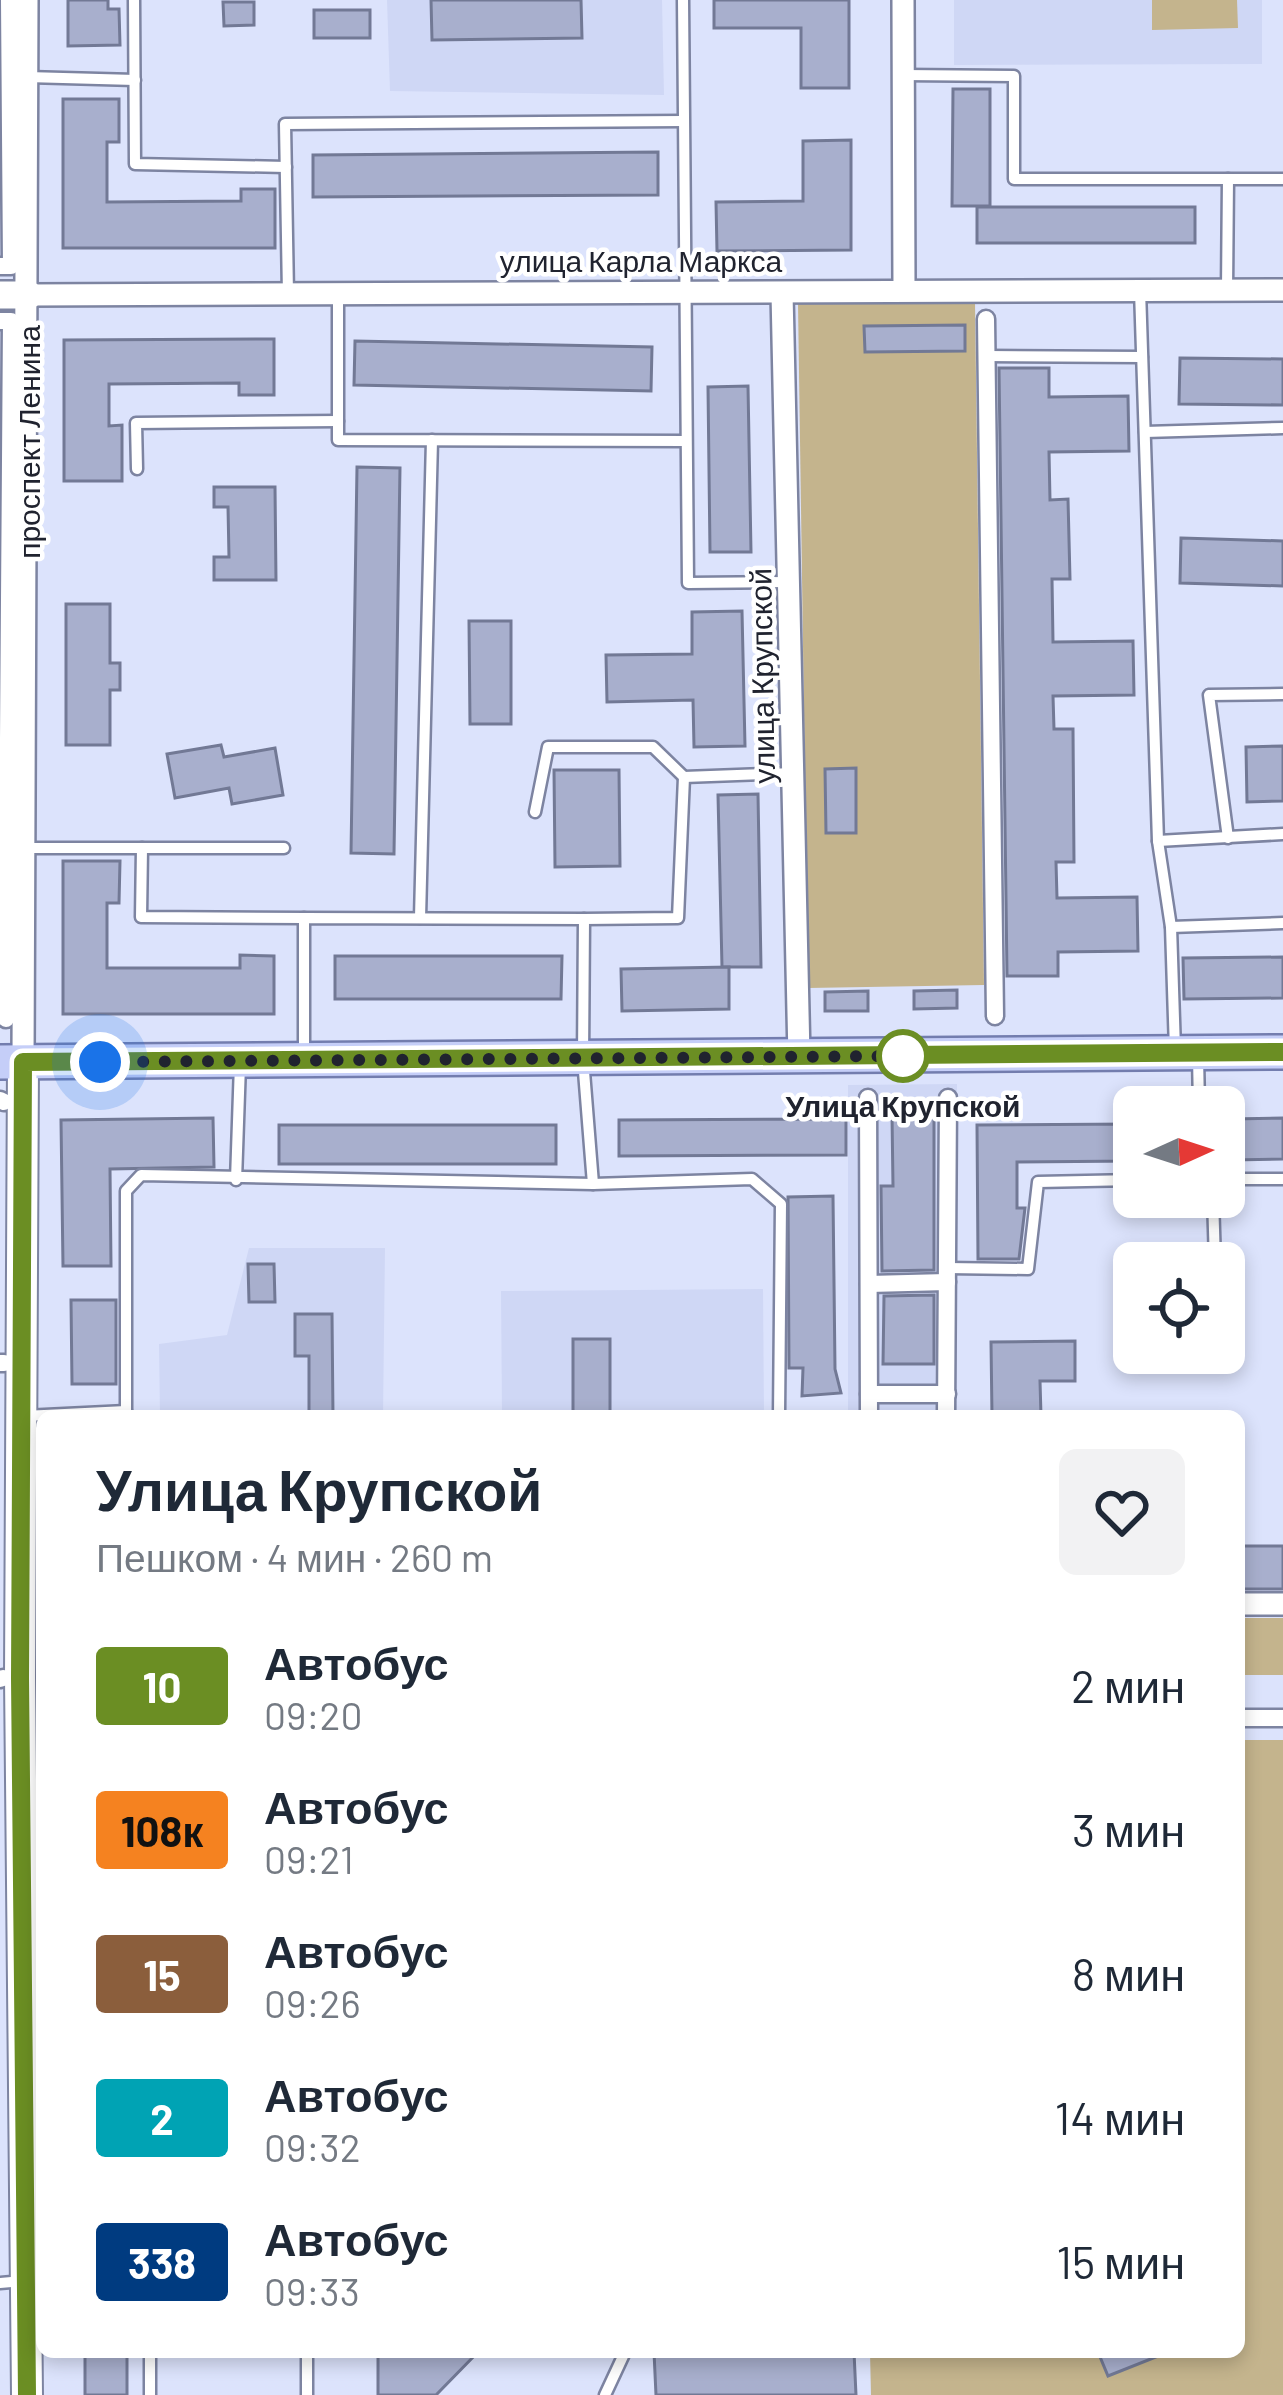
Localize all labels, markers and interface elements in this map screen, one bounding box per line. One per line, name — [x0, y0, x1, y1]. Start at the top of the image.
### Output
street label: улица Карла Маркса — [500, 242, 782, 278]
street label: проспект Ленина — [10, 325, 46, 559]
street label: улица Крупской — [741, 568, 781, 784]
marker: Улица Крупской — [878, 1031, 928, 1081]
your location — [70, 1032, 130, 1092]
north arrow — [1113, 1086, 1245, 1218]
map controls — [1113, 1086, 1245, 1374]
place label: Улица Крупской — [786, 1087, 1020, 1123]
button: locate — [1113, 1242, 1245, 1374]
button: heart — [1059, 1449, 1185, 1575]
text: Улица Крупской — [96, 1454, 542, 1522]
text: Пешком · 4 мин · 260 m — [96, 1533, 493, 1580]
text: Автобус — [264, 1635, 449, 1689]
text: 2 мин — [1071, 1658, 1185, 1712]
text: 10 — [143, 1661, 181, 1711]
text: 09:20 — [264, 1691, 363, 1738]
text: Автобус — [264, 1779, 449, 1833]
text: 3 мин — [1072, 1802, 1185, 1856]
text: 108к — [121, 1805, 203, 1855]
text: 09:21 — [264, 1835, 354, 1882]
text: Автобус — [264, 1923, 449, 1977]
text: 8 мин — [1072, 1946, 1185, 2000]
text: 15 — [143, 1949, 181, 1999]
text: 09:26 — [264, 1979, 361, 2026]
text: Автобус — [264, 2067, 449, 2121]
text: 14 мин — [1055, 2090, 1185, 2144]
text: 2 — [150, 2093, 174, 2143]
text: 09:32 — [264, 2123, 361, 2170]
text: Автобус — [264, 2211, 449, 2265]
text: 15 мин — [1056, 2234, 1185, 2288]
text: 338 — [128, 2237, 196, 2287]
text: 09:33 — [264, 2267, 360, 2314]

